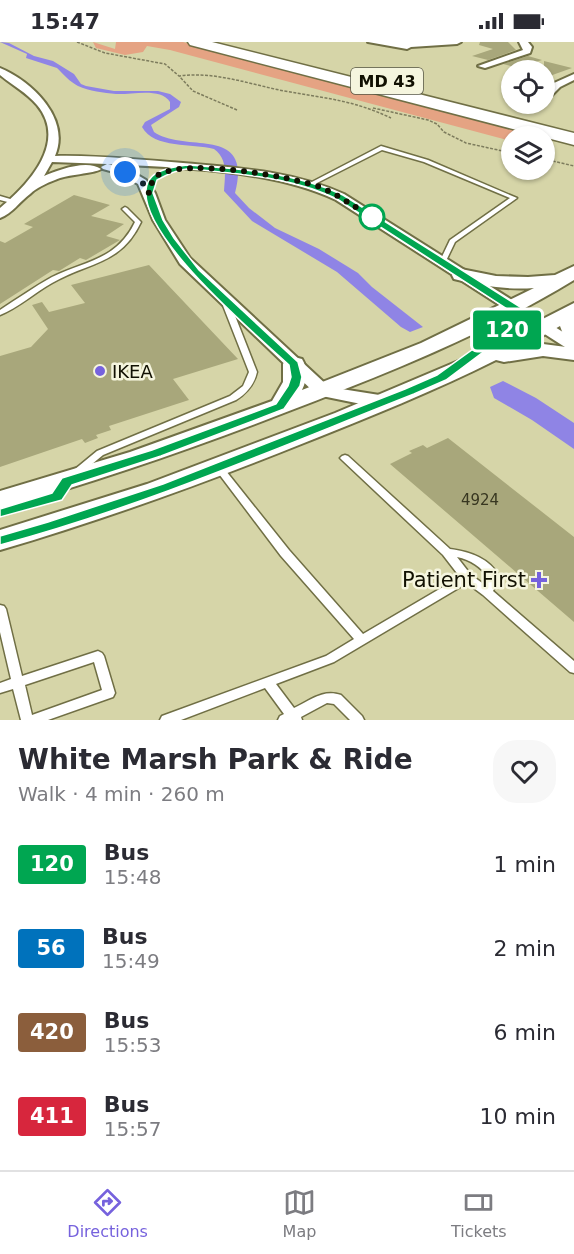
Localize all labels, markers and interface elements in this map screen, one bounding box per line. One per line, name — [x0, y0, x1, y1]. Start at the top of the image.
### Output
text: 15:47 — [30, 9, 100, 34]
map controls — [501, 60, 555, 180]
button: locate — [501, 60, 555, 114]
road number: MD 43 — [351, 68, 423, 94]
button: layers — [501, 126, 555, 180]
your location — [110, 157, 140, 187]
unlabelled marker — [359, 204, 385, 230]
line badge: 120 — [472, 310, 542, 350]
text: 120 — [485, 318, 529, 342]
place label: IKEA — [112, 361, 153, 382]
marker: IKEA — [93, 364, 107, 378]
house number: 4924 — [461, 491, 499, 509]
place label: Patient First — [402, 568, 526, 592]
marker: Patient First — [530, 571, 548, 589]
button: heart — [493, 740, 556, 803]
text: White Marsh Park & Ride — [18, 743, 413, 776]
text: Walk · 4 min · 260 m — [18, 782, 225, 806]
text: Bus — [104, 840, 149, 865]
text: 120 — [30, 852, 74, 876]
text: 1 min — [494, 852, 556, 877]
text: 15:48 — [104, 865, 161, 889]
text: Bus — [102, 924, 148, 949]
text: 56 — [36, 936, 66, 960]
text: 2 min — [494, 936, 556, 961]
text: 15:49 — [102, 949, 160, 973]
text: Bus — [104, 1008, 149, 1033]
text: 420 — [30, 1020, 74, 1044]
text: 6 min — [494, 1020, 556, 1045]
text: 15:53 — [104, 1033, 161, 1057]
text: Bus — [104, 1092, 149, 1117]
text: 411 — [30, 1104, 74, 1128]
text: 10 min — [480, 1104, 556, 1129]
text: 15:57 — [104, 1117, 161, 1141]
tab: Directions — [67, 1186, 148, 1241]
tab: Map — [283, 1186, 316, 1241]
tab: Tickets — [451, 1186, 507, 1241]

